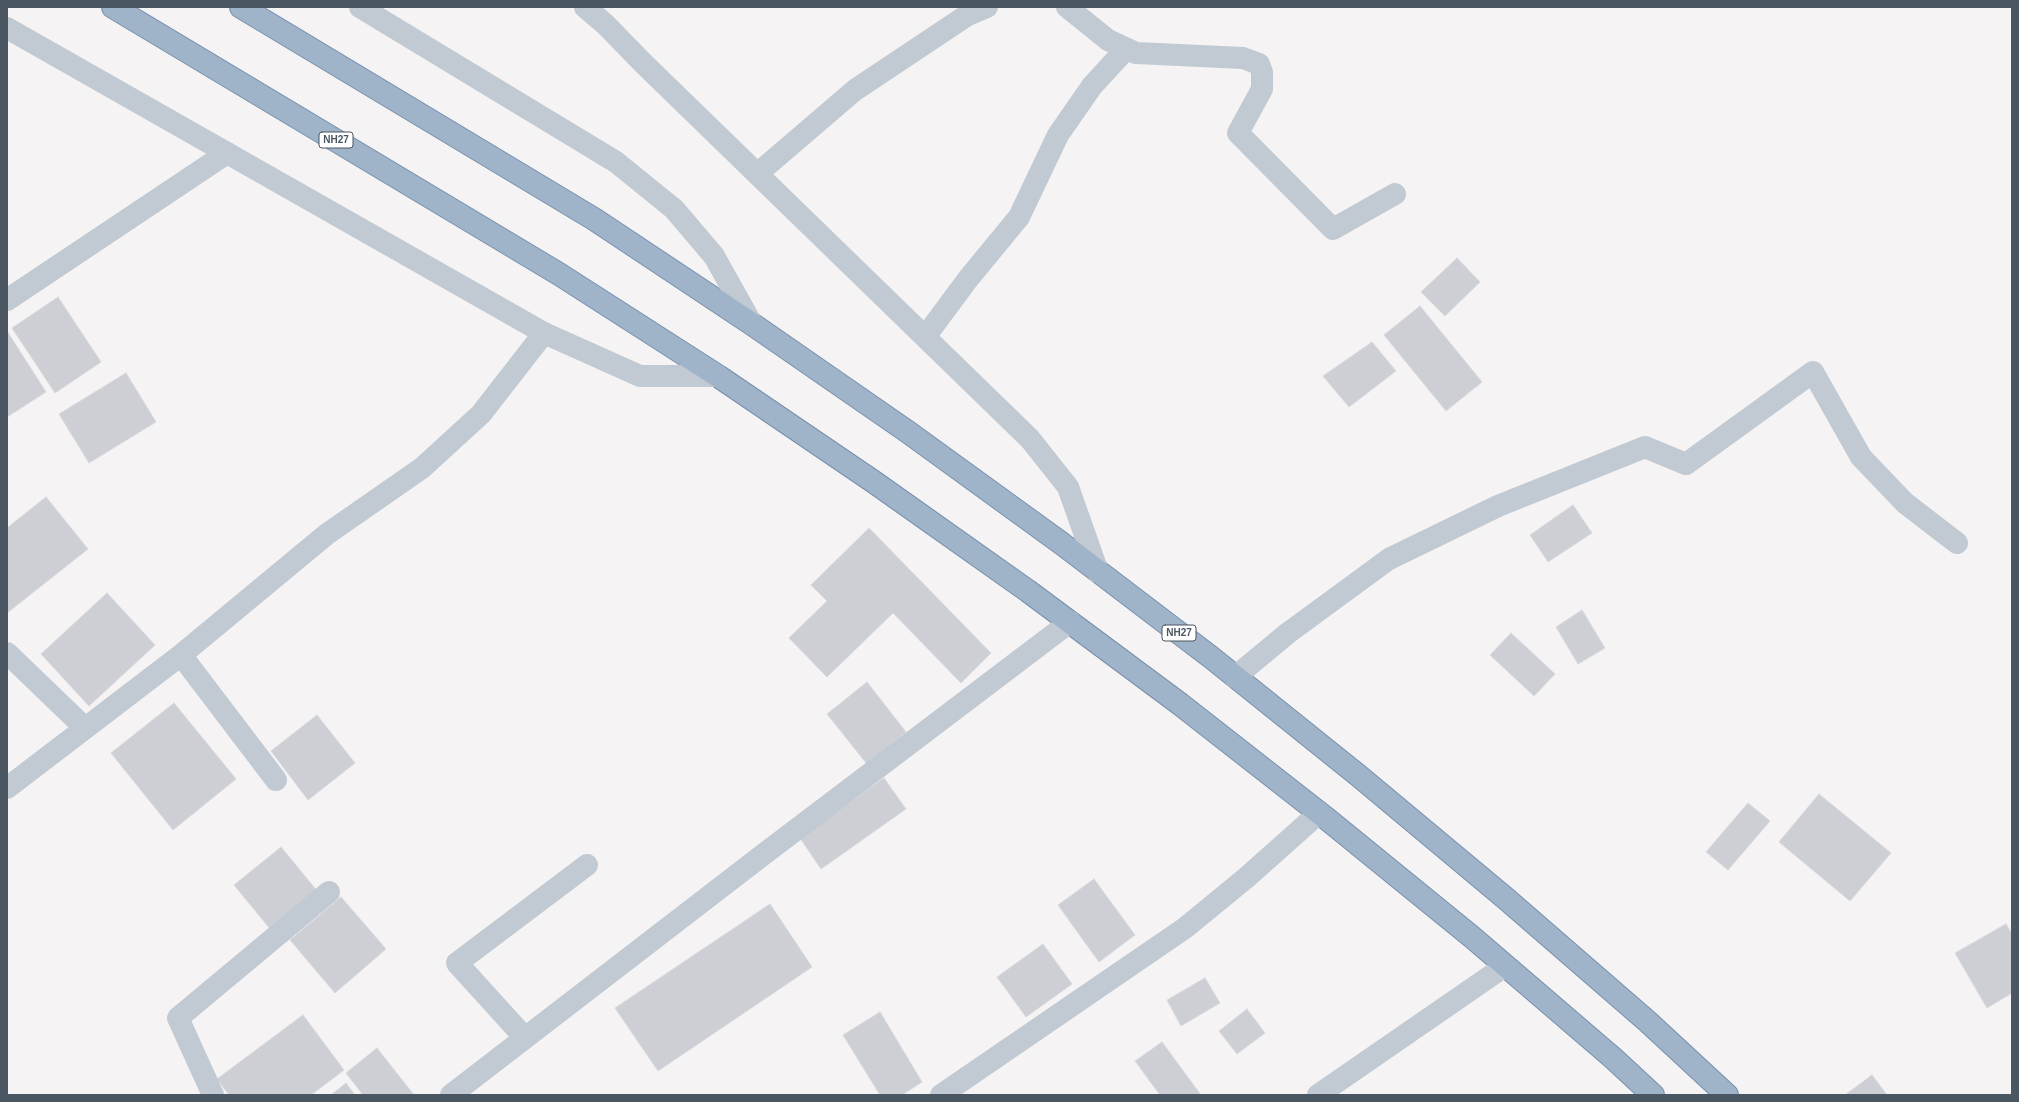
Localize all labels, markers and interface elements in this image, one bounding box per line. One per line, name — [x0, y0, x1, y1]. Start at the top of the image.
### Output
road number: NH27 — [319, 132, 353, 148]
road number: NH27 — [1162, 625, 1196, 641]

